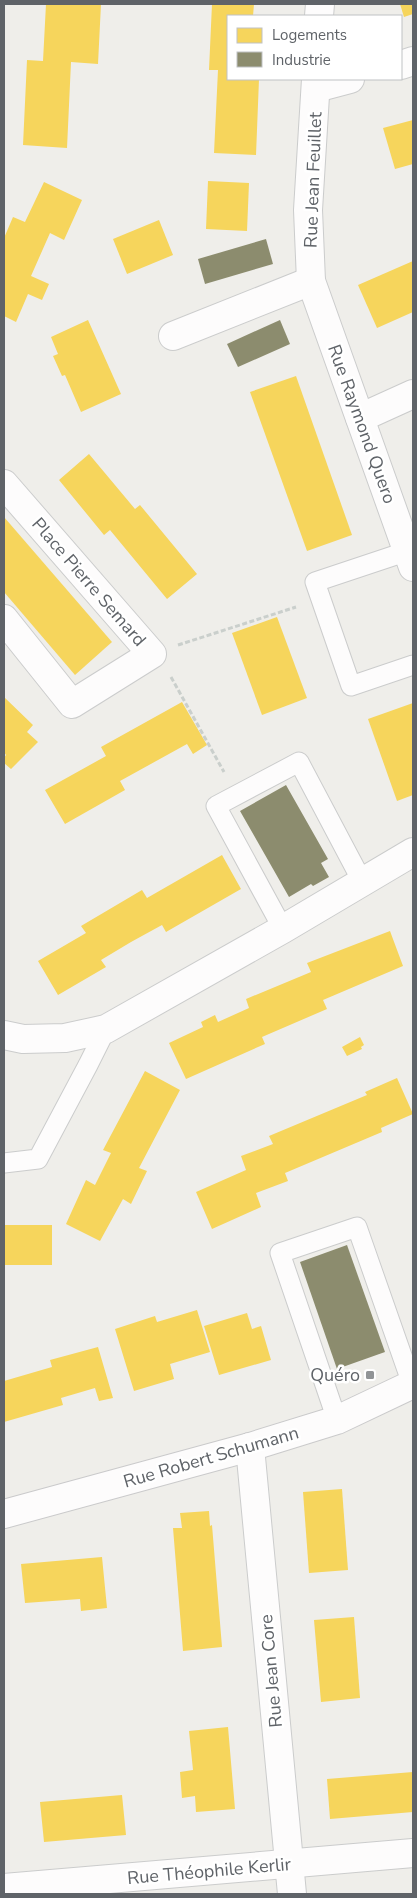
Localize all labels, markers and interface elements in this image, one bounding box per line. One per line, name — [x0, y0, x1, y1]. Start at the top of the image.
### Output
legend — [227, 15, 402, 80]
text: Logements — [272, 25, 347, 45]
text: Industrie — [272, 50, 331, 70]
street label: Rue Jean Feuillet — [299, 111, 327, 248]
street label: Rue Raymond Quero — [322, 341, 402, 507]
street label: Place Pierre Semard — [26, 513, 152, 651]
place label: Quéro — [310, 1363, 360, 1387]
marker: Quéro — [364, 1369, 376, 1381]
street label: Rue Robert Schumann — [121, 1420, 301, 1494]
street label: Rue Jean Core — [254, 1613, 288, 1729]
street label: Rue Théophile Kerlir — [126, 1852, 292, 1890]

